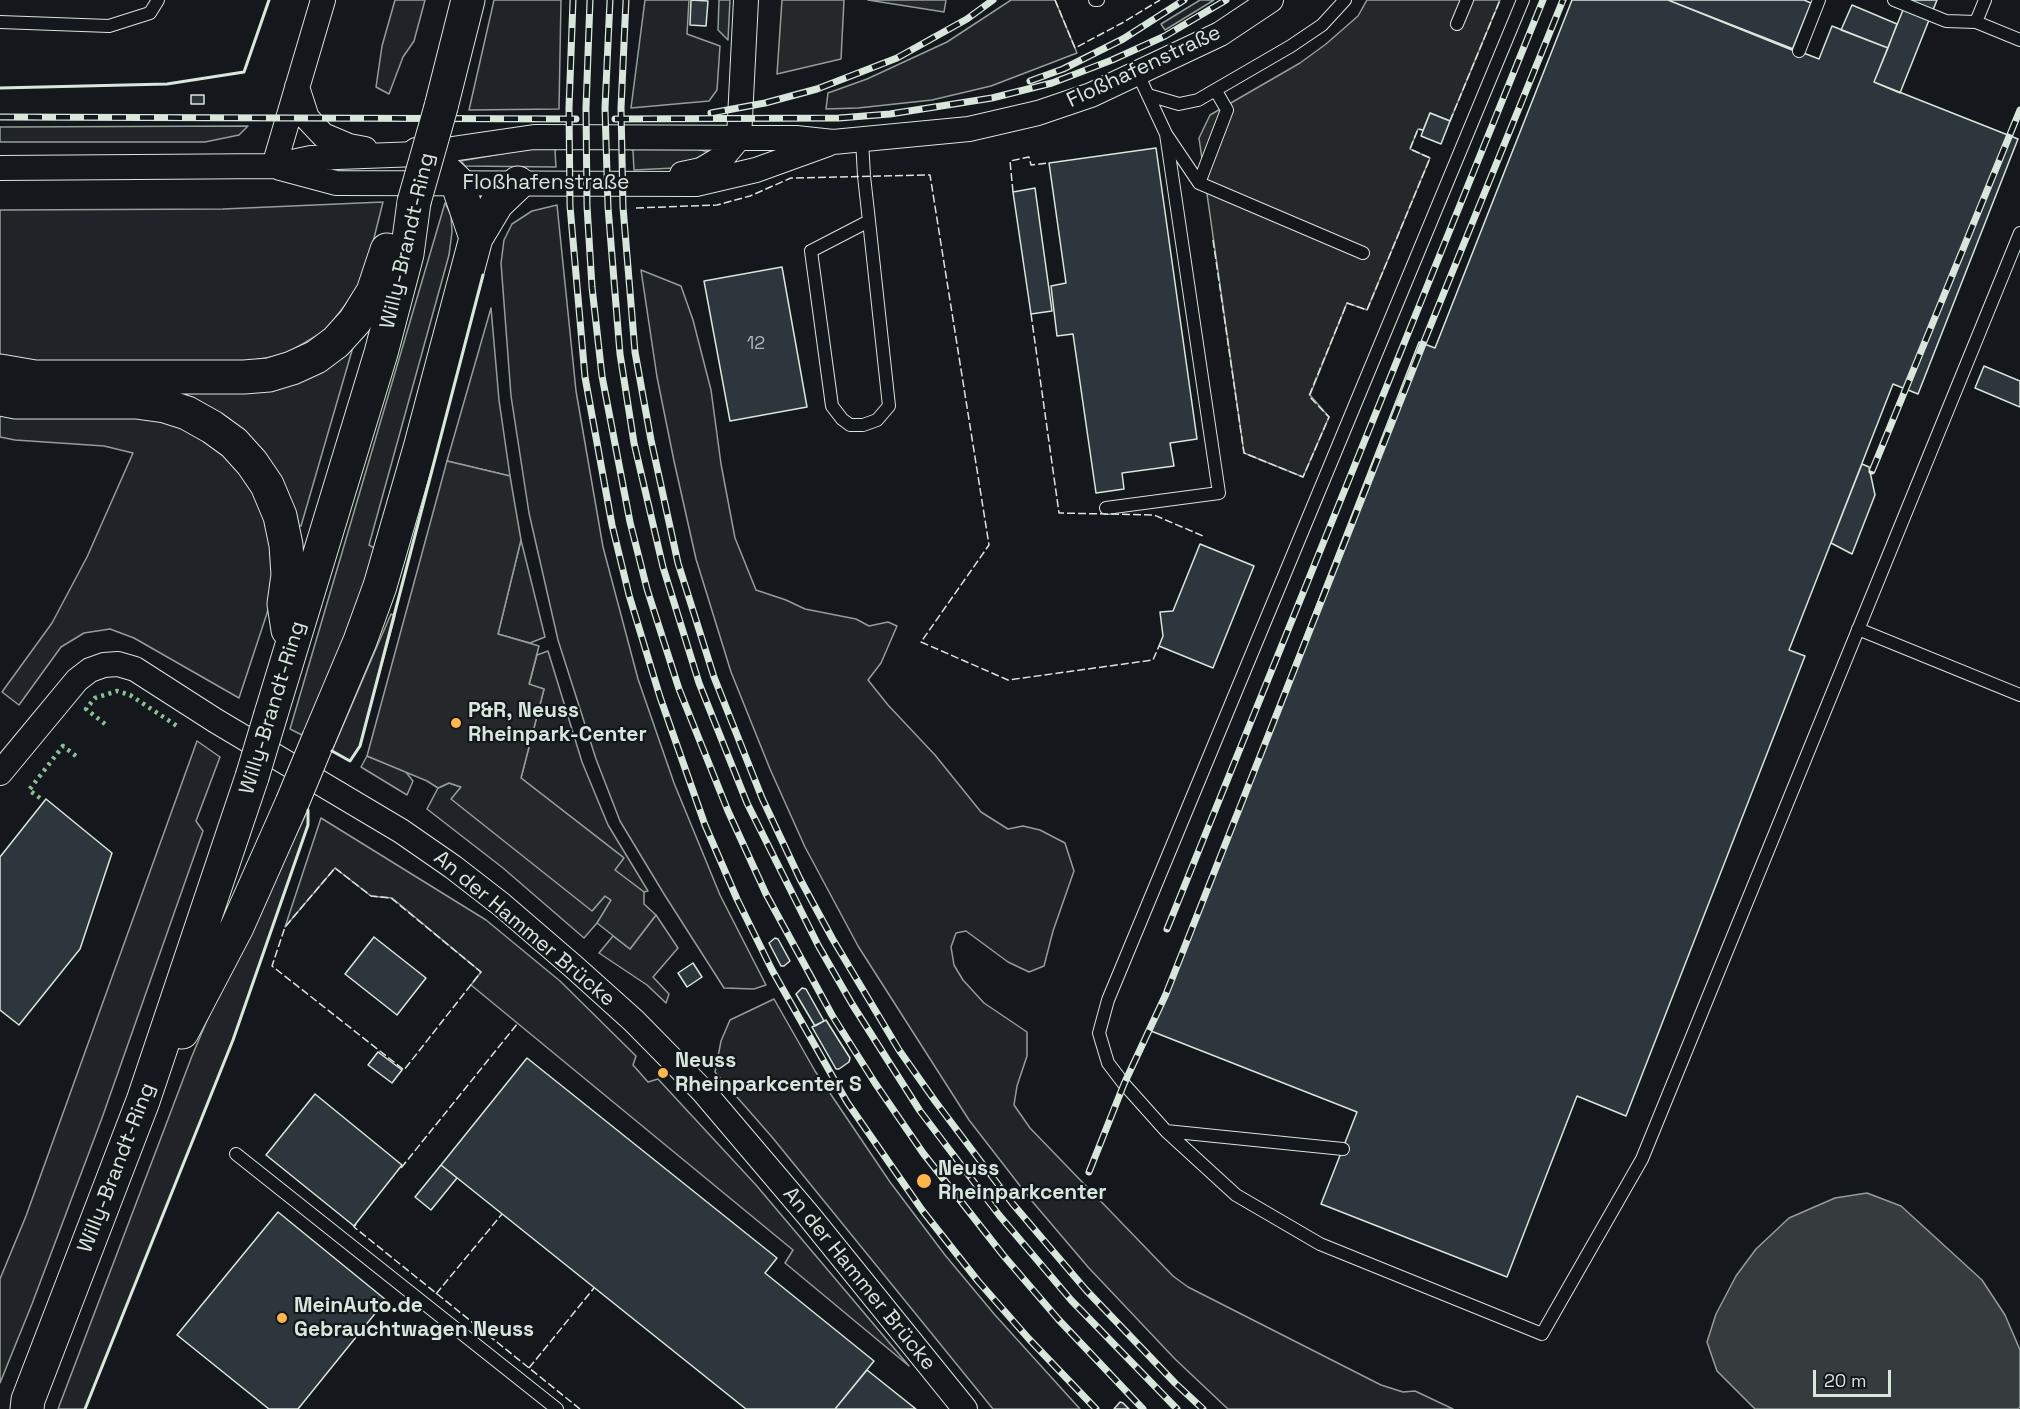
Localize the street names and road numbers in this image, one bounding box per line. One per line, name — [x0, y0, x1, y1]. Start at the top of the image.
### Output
street label: Floßhafenstraße — [1063, 20, 1225, 114]
street label: Willy-Brandt-Ring — [376, 151, 440, 331]
street label: Floßhafenstraße — [463, 170, 629, 196]
street label: Willy-Brandt-Ring — [235, 618, 311, 798]
street label: An der Hammer Brücke — [428, 846, 620, 1012]
street label: Willy-Brandt-Ring — [73, 1080, 161, 1256]
street label: An der Hammer Brücke — [777, 1182, 941, 1376]

